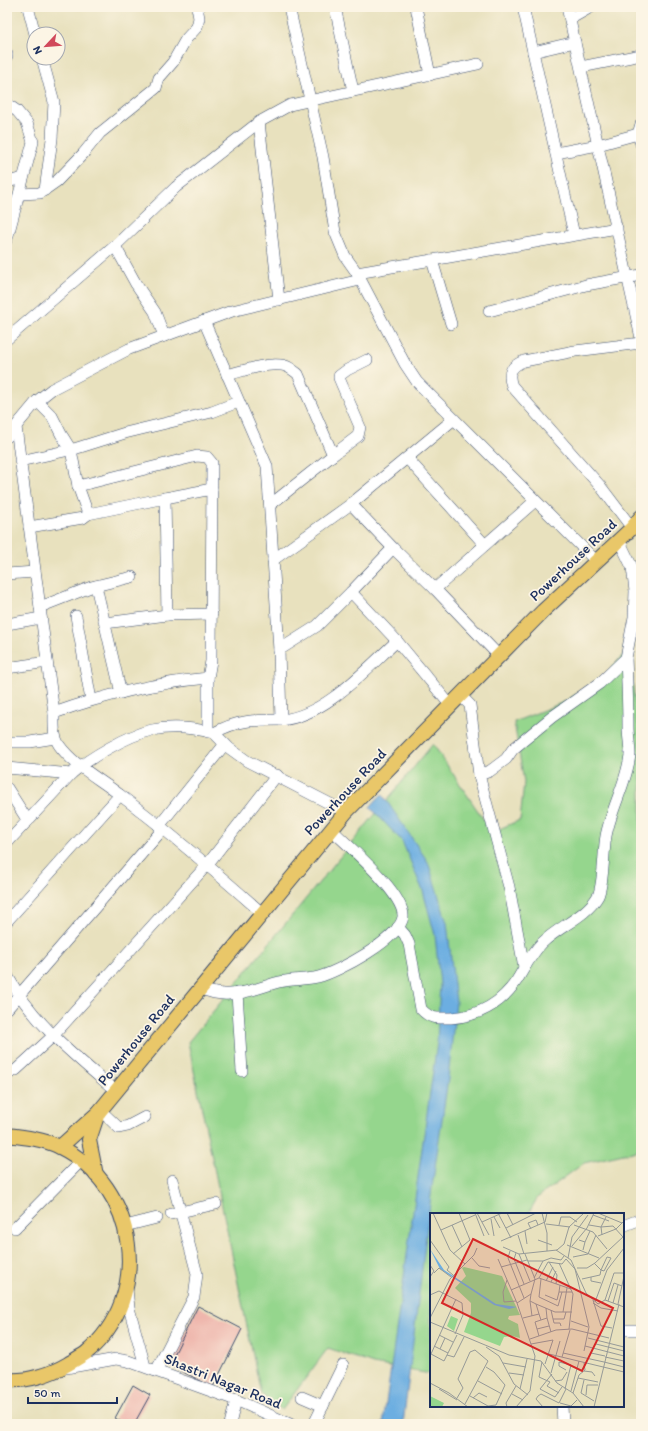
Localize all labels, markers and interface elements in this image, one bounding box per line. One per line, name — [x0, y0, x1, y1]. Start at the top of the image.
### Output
north arrow — [26, 26, 66, 66]
text: N — [30, 44, 45, 56]
street label: Powerhouse Road — [526, 515, 620, 605]
street label: Powerhouse Road — [300, 745, 390, 839]
street label: Powerhouse Road — [94, 991, 178, 1089]
inset map — [430, 1213, 624, 1407]
street label: Shastri Nagar Road — [161, 1349, 285, 1413]
scale bar — [28, 1379, 117, 1405]
text: 50 m — [34, 1386, 60, 1400]

